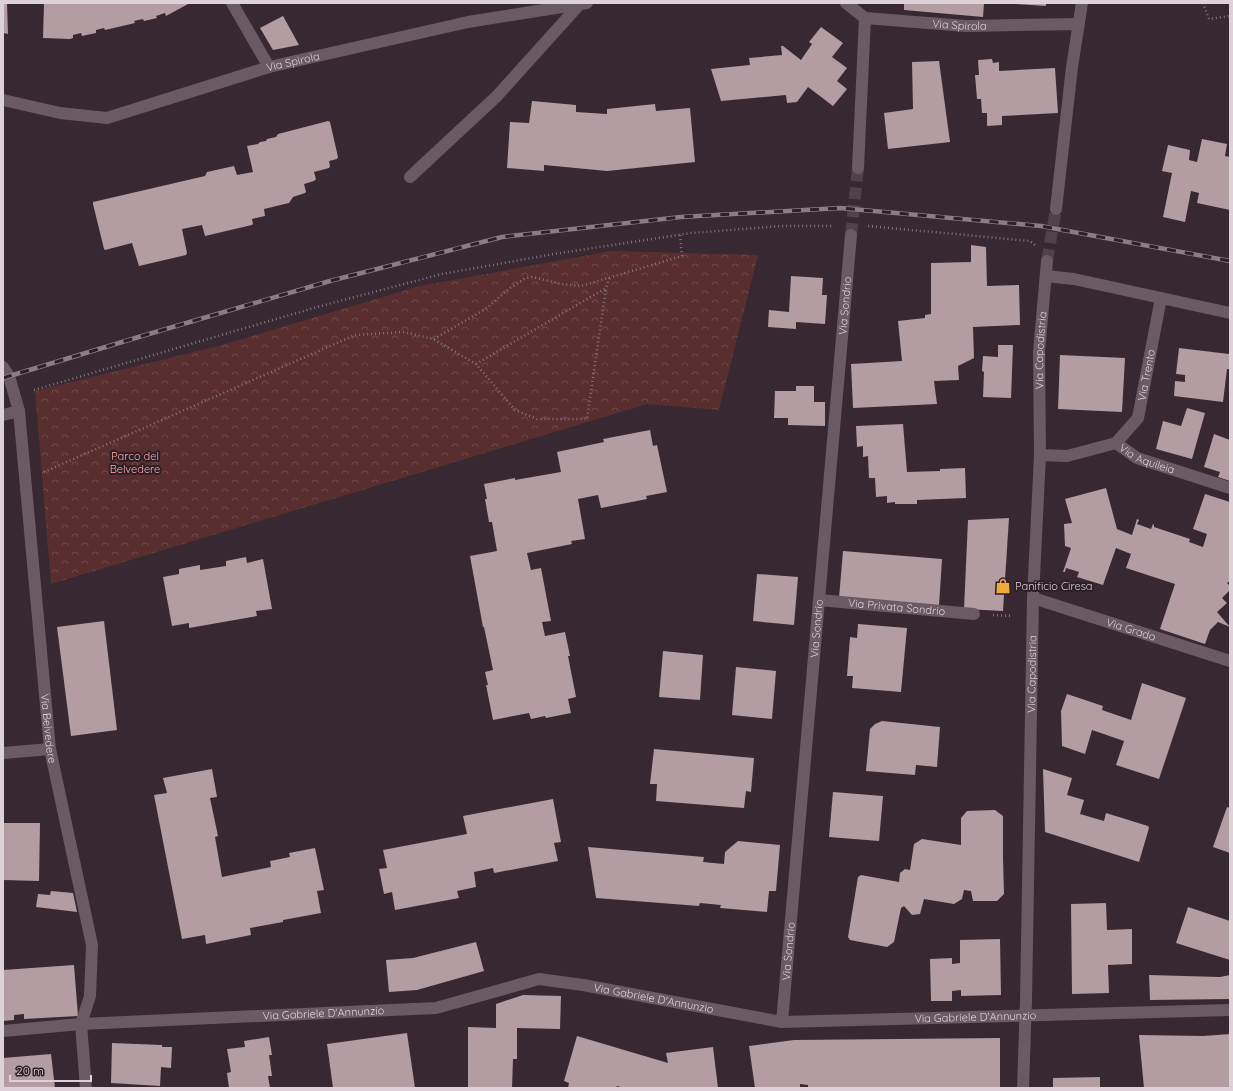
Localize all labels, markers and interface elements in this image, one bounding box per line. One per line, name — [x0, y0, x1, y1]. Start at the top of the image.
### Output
street label: Via Spirola — [932, 16, 987, 33]
street label: Via Spirola — [265, 49, 321, 74]
street label: Via Sondrio — [835, 276, 854, 336]
street label: Via Capodistria — [1032, 311, 1050, 389]
street label: Via Trento — [1134, 348, 1158, 402]
street label: Via Aquileia — [1116, 441, 1176, 477]
park label: Parco del Belvedere — [110, 449, 160, 476]
shop icon: Panificio Ciresa — [994, 577, 1012, 595]
place label: Panificio Ciresa — [1015, 579, 1093, 593]
street label: Via Privata Sondrio — [847, 596, 946, 618]
street label: Via Sondrio — [807, 598, 826, 658]
street label: Via Grado — [1105, 615, 1158, 644]
street label: Via Capodistria — [1024, 635, 1039, 713]
street label: Via Belvedere — [38, 693, 60, 765]
street label: Via Sondrio — [779, 921, 798, 981]
street label: Via Gabriele D'Annunzio — [593, 980, 715, 1016]
street label: Via Gabriele D'Annunzio — [262, 1003, 385, 1023]
street label: Via Gabriele D'Annunzio — [914, 1008, 1037, 1025]
scale bar — [10, 1057, 91, 1083]
text: 20 m — [16, 1063, 44, 1078]

